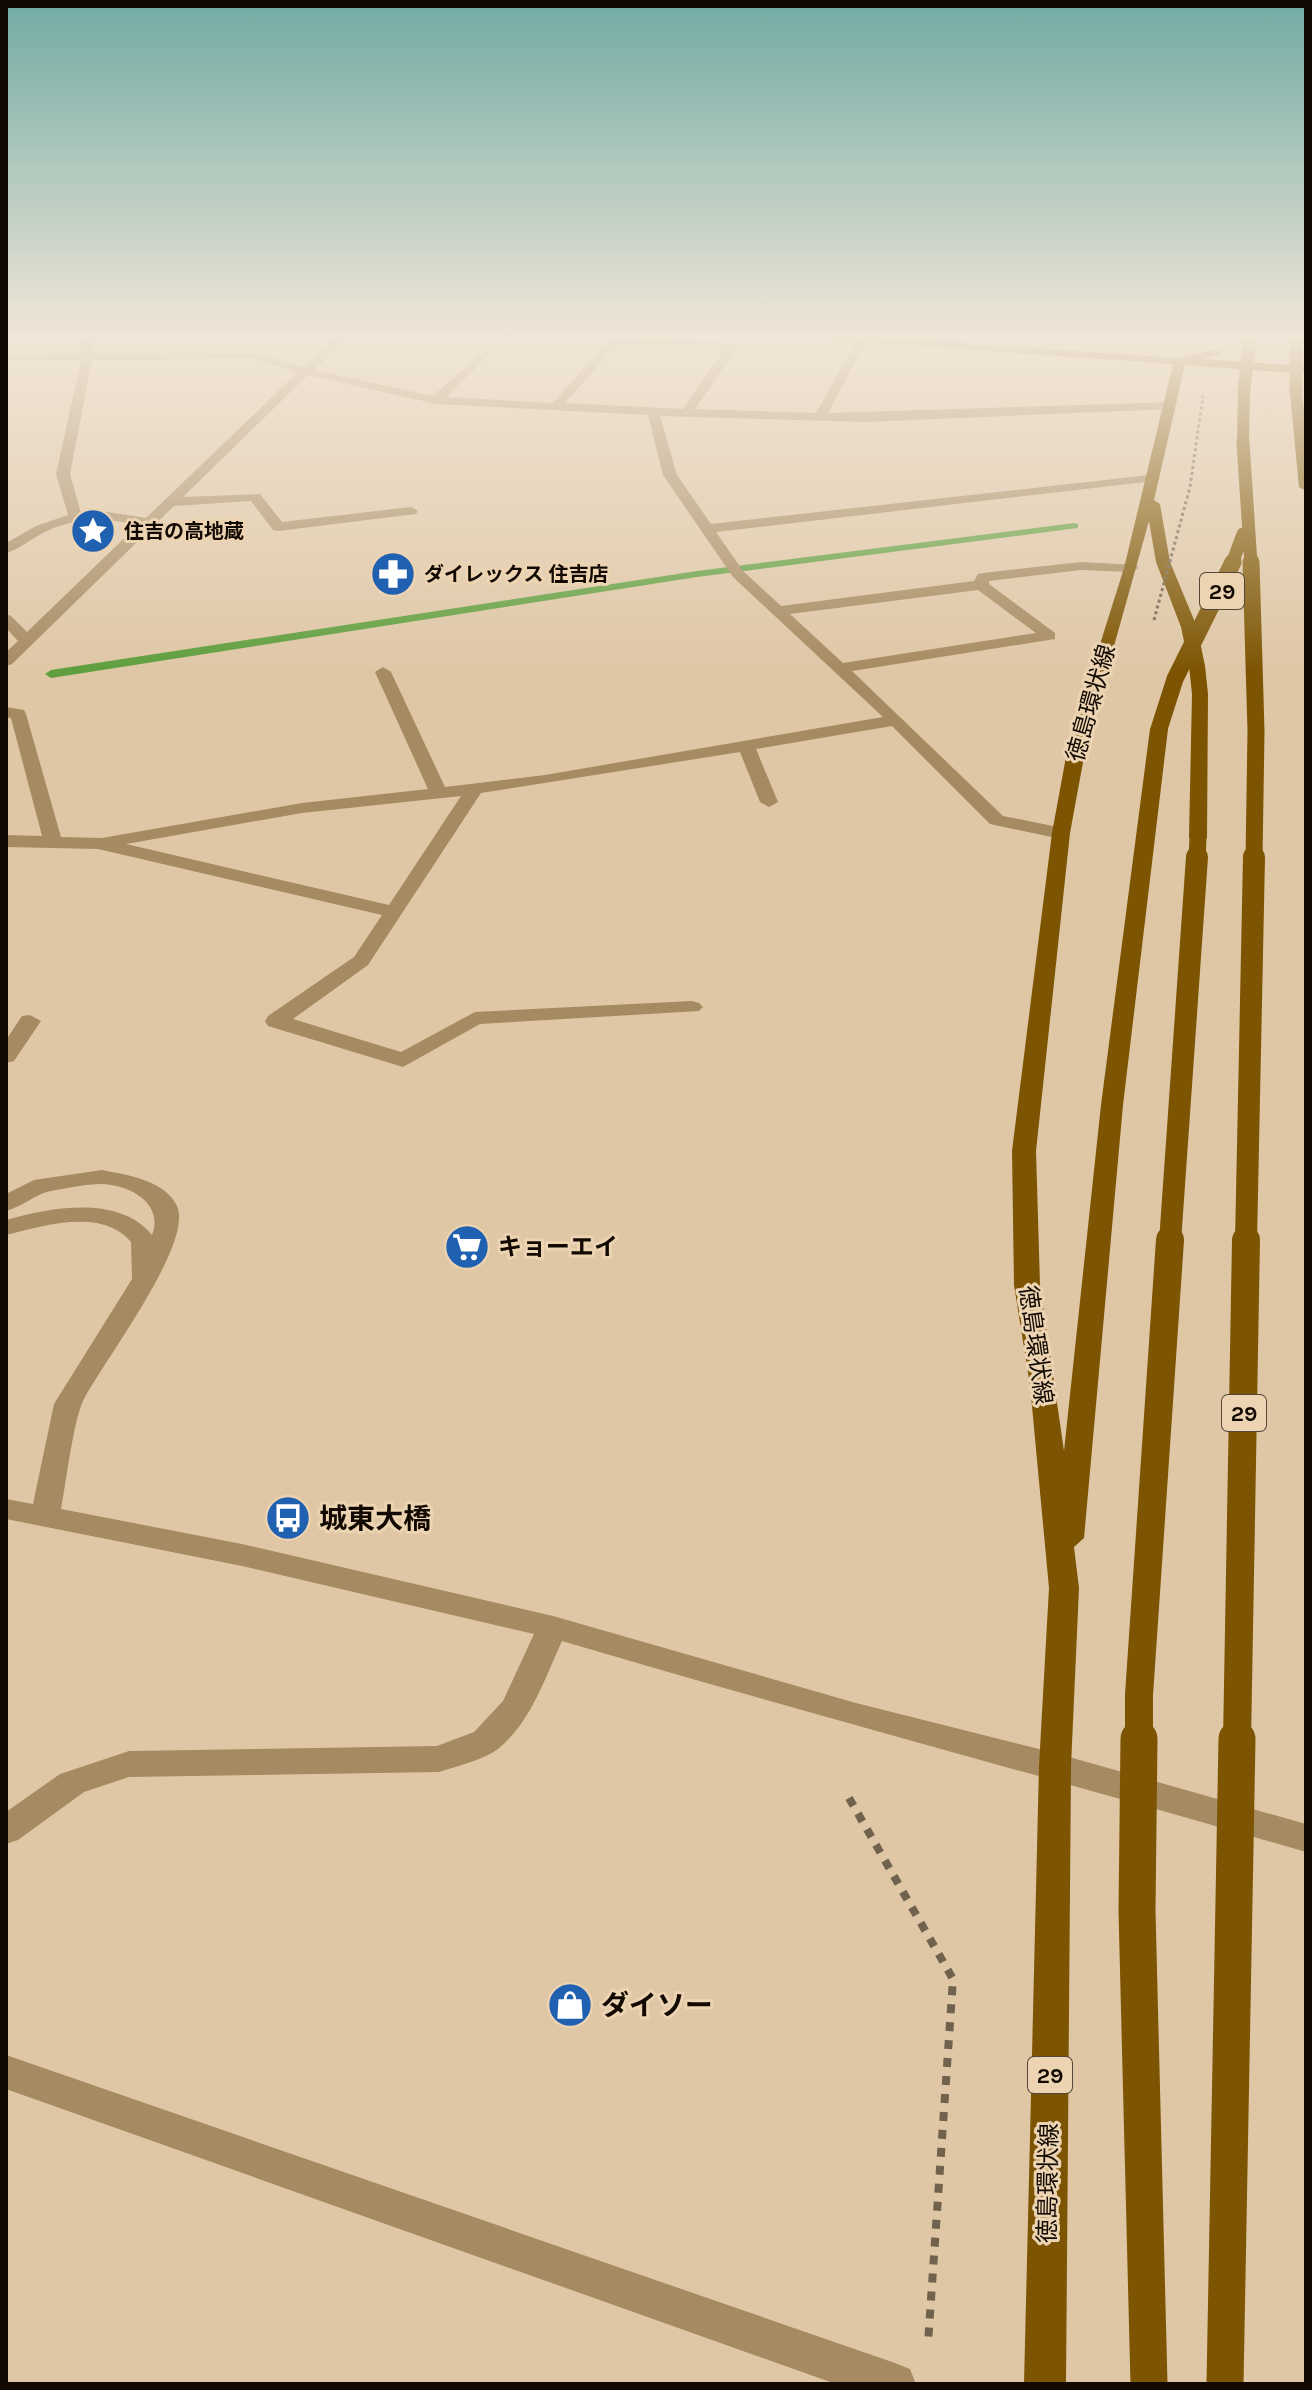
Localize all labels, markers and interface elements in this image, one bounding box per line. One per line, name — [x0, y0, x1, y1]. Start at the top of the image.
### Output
place icon: 住吉の高地蔵 — [69, 507, 117, 555]
place label: 住吉の高地蔵 — [124, 520, 244, 543]
pharmacy icon: ダイレックス 住吉店 — [369, 550, 417, 598]
place label: ダイレックス 住吉店 — [424, 563, 608, 586]
road number: 29 — [1200, 573, 1244, 609]
street label: 徳島環状線 — [1061, 641, 1121, 765]
supermarket icon: キョーエイ — [443, 1223, 491, 1271]
place label: キョーエイ — [498, 1233, 618, 1261]
street label: 徳島環状線 — [1014, 1284, 1058, 1406]
road number: 29 — [1222, 1395, 1266, 1431]
bus stop icon: 城東大橋 — [264, 1494, 312, 1542]
place label: 城東大橋 — [319, 1502, 431, 1535]
shop icon: ダイソー — [546, 1981, 594, 2029]
place label: ダイソー — [601, 1989, 713, 2022]
road number: 29 — [1028, 2057, 1072, 2093]
street label: 徳島環状線 — [1033, 2123, 1063, 2243]

